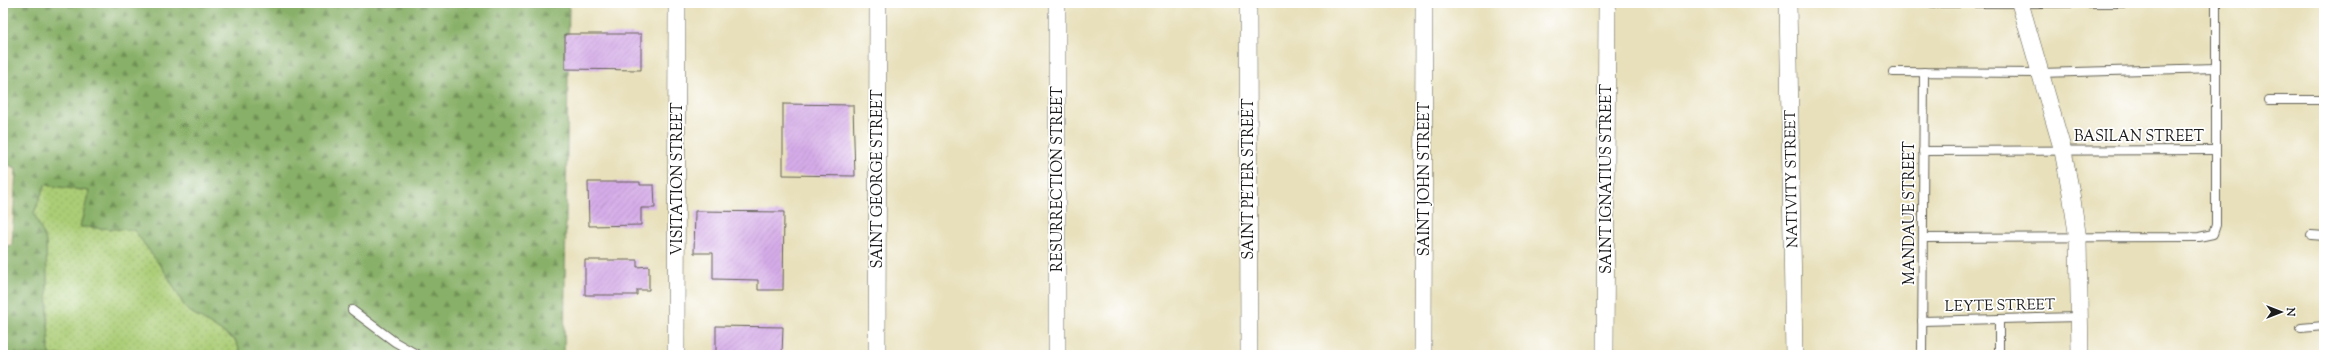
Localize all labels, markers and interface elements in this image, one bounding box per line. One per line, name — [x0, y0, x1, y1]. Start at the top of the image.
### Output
street label: SAINT IGNATIUS STREET — [1597, 84, 1618, 274]
street label: RESURRECTION STREET — [1048, 86, 1069, 272]
street label: SAINT GEORGE STREET — [868, 89, 889, 269]
street label: SAINT PETER STREET — [1239, 98, 1260, 260]
street label: SAINT JOHN STREET — [1415, 101, 1436, 256]
street label: VISITATION STREET — [668, 102, 689, 256]
street label: NATIVITY STREET — [1781, 109, 1804, 248]
street label: BASILAN STREET — [2074, 127, 2205, 148]
street label: MANDAUE STREET — [1900, 141, 1921, 285]
north arrow — [2261, 292, 2301, 332]
street label: LEYTE STREET — [1945, 295, 2056, 318]
text: N — [2282, 307, 2298, 317]

